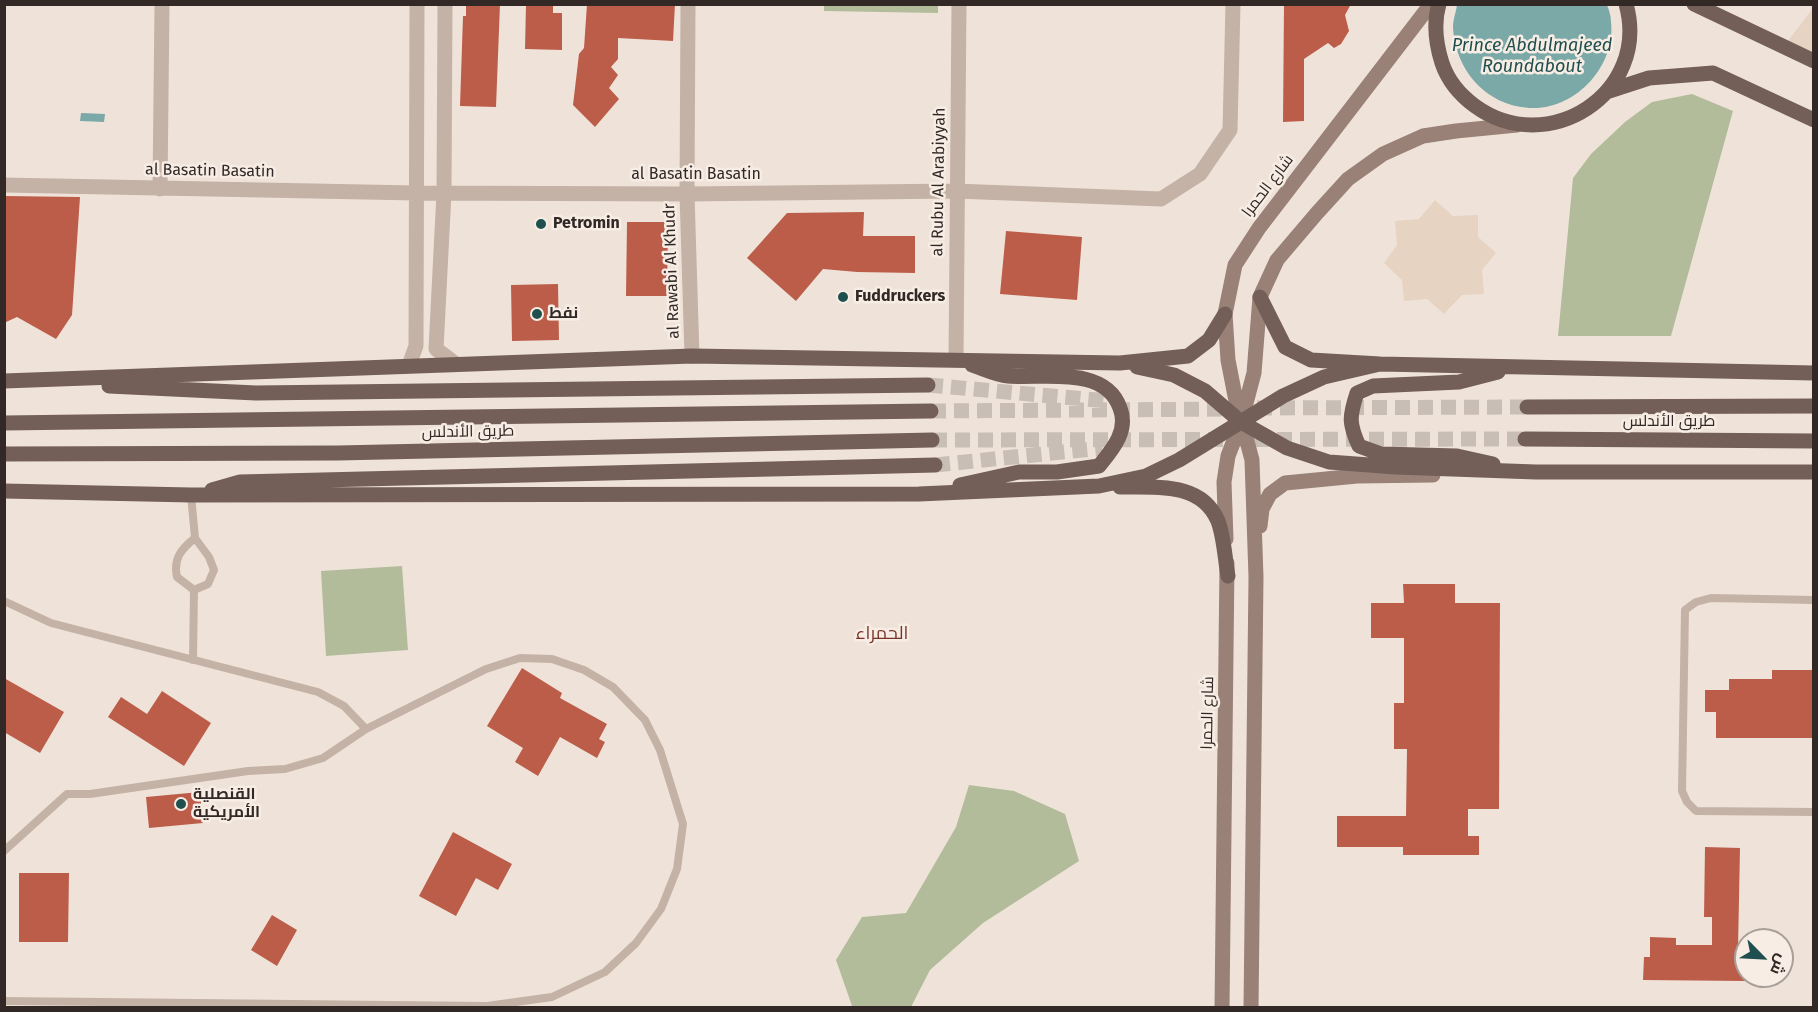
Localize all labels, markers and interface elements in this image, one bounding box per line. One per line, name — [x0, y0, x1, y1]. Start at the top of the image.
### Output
water label: Prince Abdulmajeed Roundabout — [1452, 35, 1612, 78]
street label: al Rubu Al Arabiyyah — [928, 107, 950, 257]
street label: شارع الحمرا — [1238, 151, 1298, 221]
street label: al Basatin Basatin — [145, 160, 275, 182]
street label: al Basatin Basatin — [631, 165, 761, 185]
street label: al Rawabi Al Khudr — [660, 203, 684, 339]
place label: Petromin — [553, 214, 620, 234]
marker: Petromin — [534, 217, 548, 231]
place label: Fuddruckers — [855, 287, 945, 307]
marker: Fuddruckers — [836, 290, 850, 304]
place label: نفط — [549, 304, 578, 324]
marker: نفط — [530, 307, 544, 321]
street label: طريق الأندلس — [1623, 412, 1715, 432]
street label: طريق الأندلس — [422, 422, 514, 442]
district label: الحمراء — [856, 623, 908, 645]
street label: شارع الحمرا — [1198, 676, 1218, 750]
place label: القنصلية الأمريكية — [193, 785, 260, 823]
marker: القنصلية الأمريكية — [174, 797, 188, 811]
north arrow — [1734, 928, 1794, 988]
text: ش — [1766, 951, 1792, 978]

